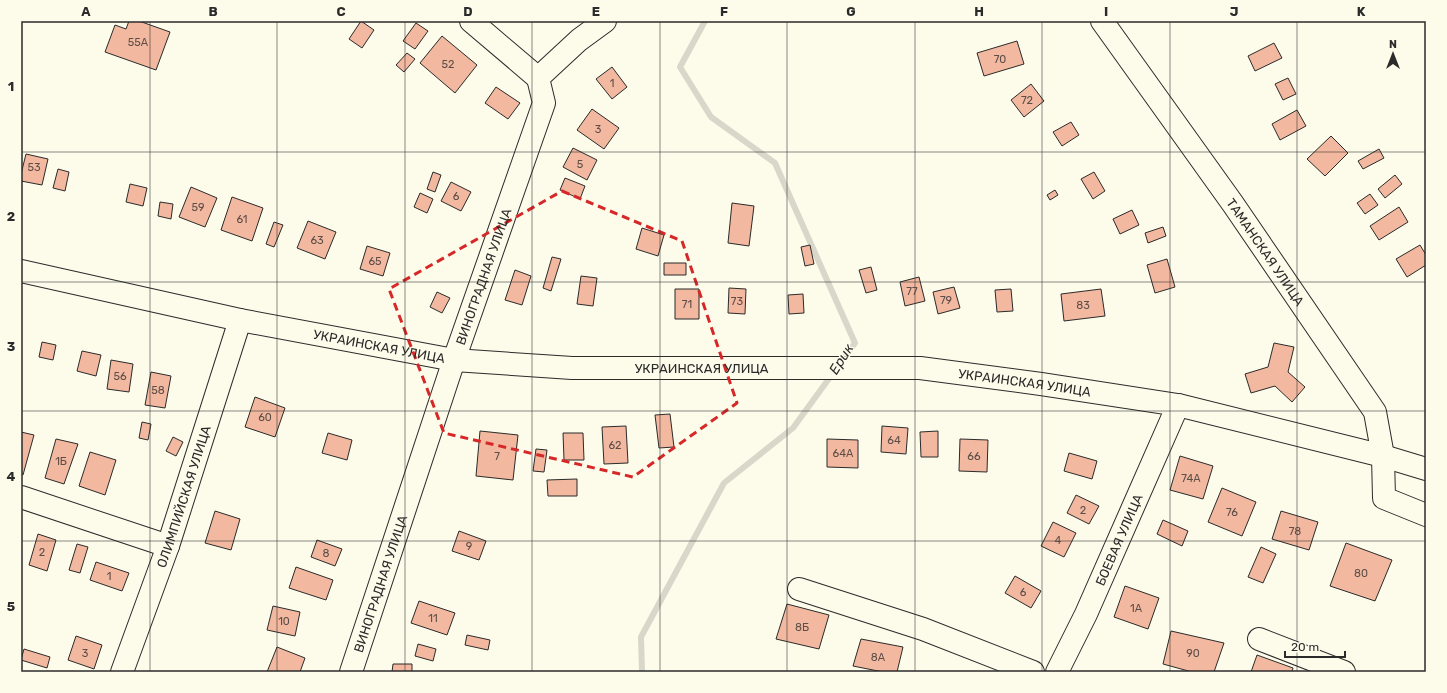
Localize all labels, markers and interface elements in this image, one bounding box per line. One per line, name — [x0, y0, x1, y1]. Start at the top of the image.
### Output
text: A — [81, 4, 91, 19]
text: B — [208, 4, 218, 19]
text: C — [336, 4, 346, 19]
text: D — [463, 4, 473, 19]
text: E — [592, 4, 600, 19]
text: F — [720, 4, 728, 19]
text: G — [846, 4, 856, 19]
text: H — [974, 4, 984, 19]
text: I — [1104, 4, 1108, 19]
text: J — [1230, 4, 1238, 19]
text: K — [1357, 4, 1366, 19]
north arrow — [1373, 34, 1413, 74]
house number: 55А — [128, 36, 149, 49]
text: N — [1389, 38, 1397, 51]
house number: 70 — [994, 53, 1006, 66]
house number: 52 — [442, 58, 455, 71]
house number: 1 — [610, 77, 614, 90]
text: 1 — [8, 79, 14, 94]
house number: 72 — [1021, 94, 1033, 107]
house number: 3 — [595, 123, 602, 136]
house number: 5 — [577, 158, 584, 171]
house number: 53 — [27, 161, 41, 174]
house number: 6 — [453, 190, 460, 203]
street label: ТАМАНСКАЯ УЛИЦА — [1223, 196, 1307, 309]
house number: 59 — [191, 201, 205, 214]
street label: ВИНОГРАДНАЯ УЛИЦА — [453, 206, 515, 347]
text: 2 — [7, 209, 15, 224]
house number: 61 — [236, 213, 248, 226]
house number: 63 — [310, 234, 324, 247]
house number: 65 — [368, 255, 382, 268]
house number: 77 — [906, 285, 918, 298]
house number: 79 — [940, 294, 952, 307]
house number: 73 — [731, 295, 744, 308]
house number: 71 — [682, 298, 692, 311]
house number: 83 — [1076, 299, 1090, 312]
street label: УКРАИНСКАЯ УЛИЦА — [312, 327, 447, 366]
text: 3 — [7, 339, 16, 354]
water label: Ерик — [826, 340, 858, 378]
street label: УКРАИНСКАЯ УЛИЦА — [635, 361, 769, 376]
street label: УКРАИНСКАЯ УЛИЦА — [957, 366, 1092, 400]
house number: 56 — [113, 370, 127, 383]
house number: 58 — [151, 384, 165, 397]
house number: 60 — [258, 411, 272, 424]
street label: ОЛИМПИЙСКАЯ УЛИЦА — [154, 424, 214, 570]
house number: 64 — [887, 434, 901, 447]
house number: 62 — [608, 439, 622, 452]
house number: 64А — [833, 447, 854, 460]
house number: 7 — [494, 450, 500, 463]
house number: 66 — [967, 450, 981, 463]
house number: 1Б — [55, 455, 67, 468]
text: 4 — [7, 469, 16, 484]
house number: 74А — [1181, 472, 1201, 485]
street label: БОЕВАЯ УЛИЦА — [1092, 492, 1146, 588]
house number: 2 — [1080, 504, 1086, 517]
house number: 76 — [1226, 506, 1238, 519]
street label: ВИНОГРАДНАЯ УЛИЦА — [351, 513, 410, 654]
house number: 78 — [1289, 525, 1301, 538]
house number: 4 — [1055, 534, 1062, 547]
house number: 9 — [466, 540, 472, 553]
house number: 2 — [39, 546, 45, 559]
house number: 8 — [323, 547, 330, 560]
house number: 80 — [1354, 567, 1368, 580]
house number: 1 — [107, 570, 111, 583]
house number: 6 — [1020, 586, 1027, 599]
text: 5 — [7, 599, 15, 614]
house number: 1А — [1130, 602, 1143, 615]
house number: 11 — [428, 612, 438, 625]
house number: 10 — [278, 615, 290, 628]
house number: 8Б — [795, 621, 809, 634]
scale bar — [1285, 633, 1345, 659]
text: 20 m — [1291, 640, 1319, 654]
house number: 3 — [82, 647, 89, 660]
house number: 90 — [1186, 647, 1200, 660]
house number: 8А — [871, 651, 886, 664]

